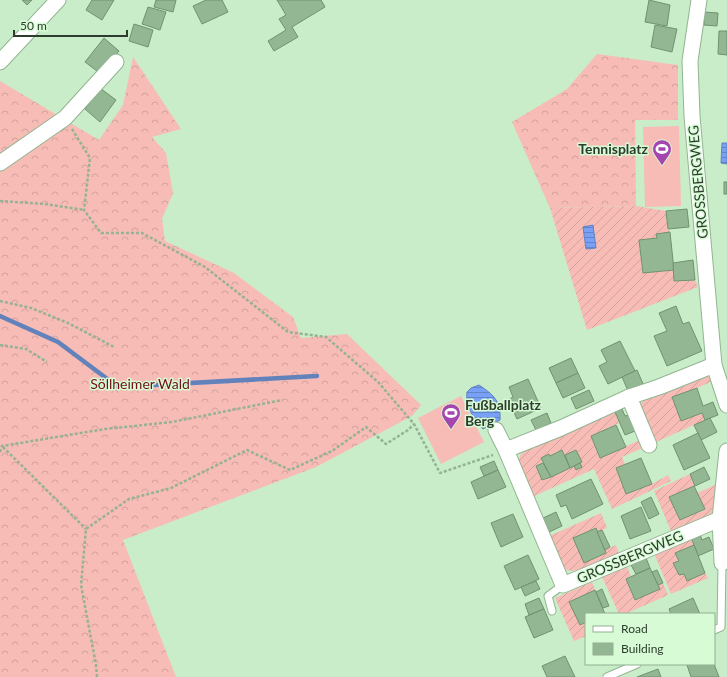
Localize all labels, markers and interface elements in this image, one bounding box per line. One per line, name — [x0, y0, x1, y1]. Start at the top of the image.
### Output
scale bar — [14, 12, 127, 38]
text: 50 m — [20, 18, 47, 33]
street label: GROSSBERGWEG — [684, 125, 711, 240]
sports icon: Tennisplatz — [651, 138, 673, 166]
place label: Tennisplatz — [578, 140, 649, 157]
park label: Söllheimer Wald — [90, 375, 190, 392]
place label: Fußballplatz Berg — [465, 396, 541, 429]
sports icon: Fußballplatz Berg — [440, 402, 462, 430]
street label: GROSSBERGWEG — [574, 526, 686, 587]
legend — [585, 613, 715, 665]
text: Road — [621, 621, 648, 636]
text: Building — [621, 641, 664, 656]

